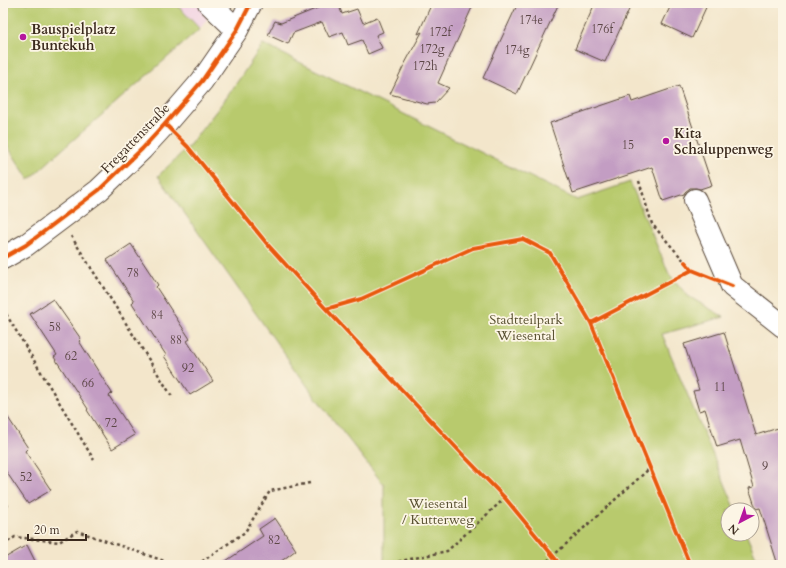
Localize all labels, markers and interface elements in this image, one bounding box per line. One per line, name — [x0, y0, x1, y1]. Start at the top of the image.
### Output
house number: 174e — [519, 12, 543, 28]
place label: Bauspielplatz Buntekuh — [31, 20, 116, 55]
house number: 176f — [591, 21, 615, 37]
house number: 172f — [429, 24, 453, 40]
marker: Bauspielplatz Buntekuh — [18, 32, 28, 42]
house number: 172g — [419, 41, 445, 57]
house number: 174g — [504, 42, 530, 58]
house number: 172h — [412, 58, 438, 74]
street label: Fregattenstraße — [97, 99, 174, 178]
place label: Kita Schaluppenweg — [674, 124, 773, 159]
marker: Kita Schaluppenweg — [661, 136, 671, 146]
house number: 15 — [622, 137, 634, 153]
house number: 78 — [127, 265, 139, 281]
house number: 84 — [151, 307, 163, 323]
park label: Stadtteilpark Wiesental — [489, 310, 563, 345]
house number: 58 — [49, 319, 61, 335]
house number: 88 — [170, 332, 182, 348]
house number: 62 — [65, 348, 77, 364]
house number: 92 — [182, 360, 194, 376]
house number: 66 — [82, 375, 94, 391]
house number: 11 — [714, 379, 726, 395]
house number: 72 — [105, 415, 117, 431]
house number: 9 — [762, 458, 768, 474]
house number: 52 — [20, 469, 32, 485]
park label: Wiesental / Kutterweg — [402, 494, 474, 529]
north arrow — [720, 502, 760, 542]
scale bar — [28, 516, 86, 542]
text: N — [725, 520, 742, 538]
text: 20 m — [34, 522, 61, 538]
house number: 82 — [268, 532, 280, 548]

